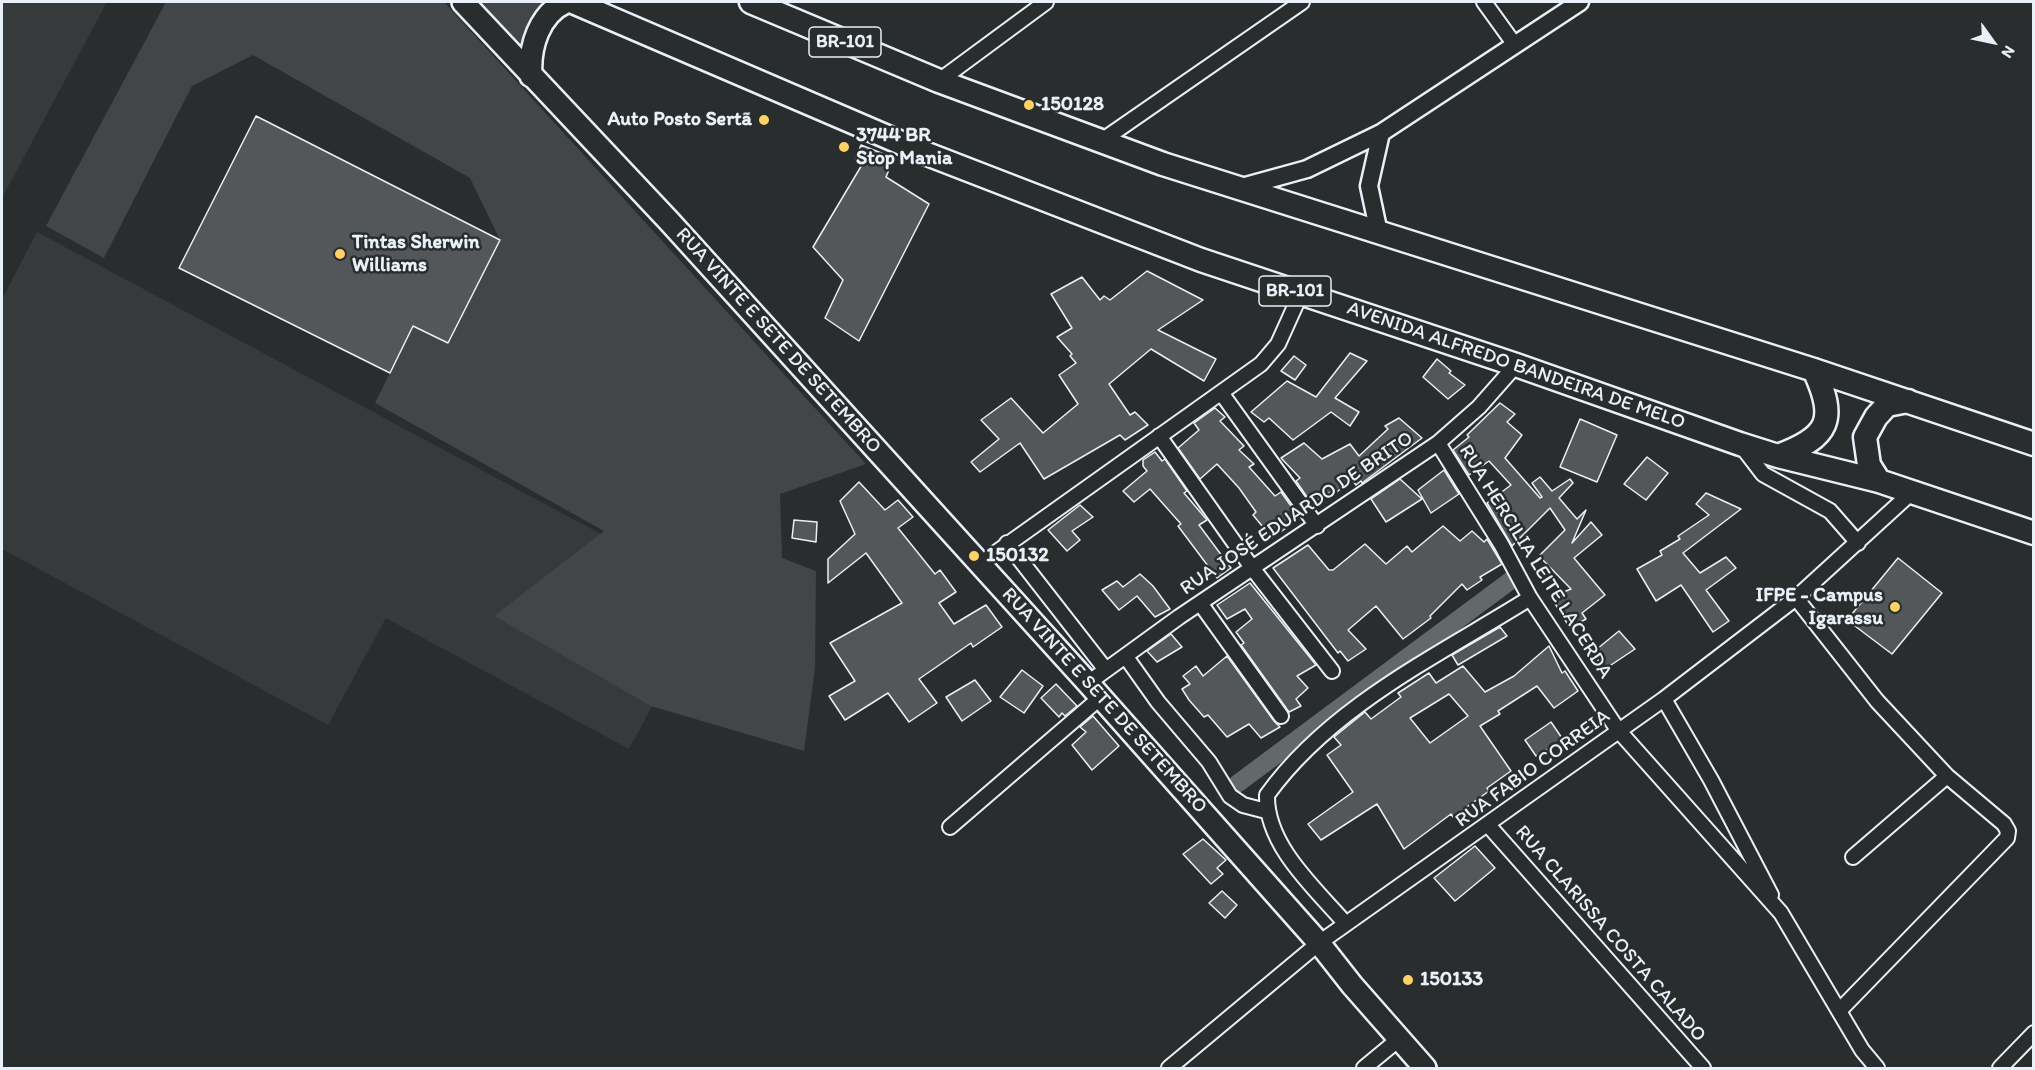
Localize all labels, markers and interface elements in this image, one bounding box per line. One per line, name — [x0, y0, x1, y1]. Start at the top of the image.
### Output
north arrow — [1963, 12, 2023, 72]
road number: BR-101 — [809, 27, 881, 57]
text: N — [1998, 42, 2019, 62]
place label: 150128 — [1041, 93, 1104, 117]
marker: 150128 — [1022, 98, 1036, 112]
place label: Auto Posto Sertã — [607, 108, 752, 132]
marker: Auto Posto Sertã — [757, 113, 771, 127]
place label: 3744 BR Stop Mania — [856, 124, 952, 171]
marker: 3744 BR Stop Mania — [837, 140, 851, 154]
street label: RUA VINTE E SETE DE SETEMBRO — [670, 223, 886, 459]
place label: Tintas Sherwin Williams — [352, 231, 480, 278]
marker: Tintas Sherwin Williams — [333, 247, 347, 261]
road number: BR-101 — [1259, 276, 1331, 306]
street label: AVENIDA ALFREDO BANDEIRA DE MELO — [1344, 297, 1688, 435]
street label: RUA JOSÉ EDUARDO DE BRITO — [1176, 427, 1418, 601]
street label: RUA HERCILIA LEITE LACERDA — [1453, 441, 1617, 683]
place label: 150132 — [986, 544, 1049, 568]
marker: 150132 — [967, 549, 981, 563]
street label: RUA VINTE E SETE DE SETEMBRO — [996, 583, 1212, 819]
place label: IFPE - Campus Igarassu — [1756, 584, 1883, 631]
marker: IFPE - Campus Igarassu — [1888, 600, 1902, 614]
street label: RUA FABIO CORREIA — [1451, 705, 1615, 833]
street label: RUA CLARISSA COSTA CALADO — [1509, 821, 1711, 1047]
place label: 150133 — [1420, 968, 1483, 992]
marker: 150133 — [1401, 973, 1415, 987]

